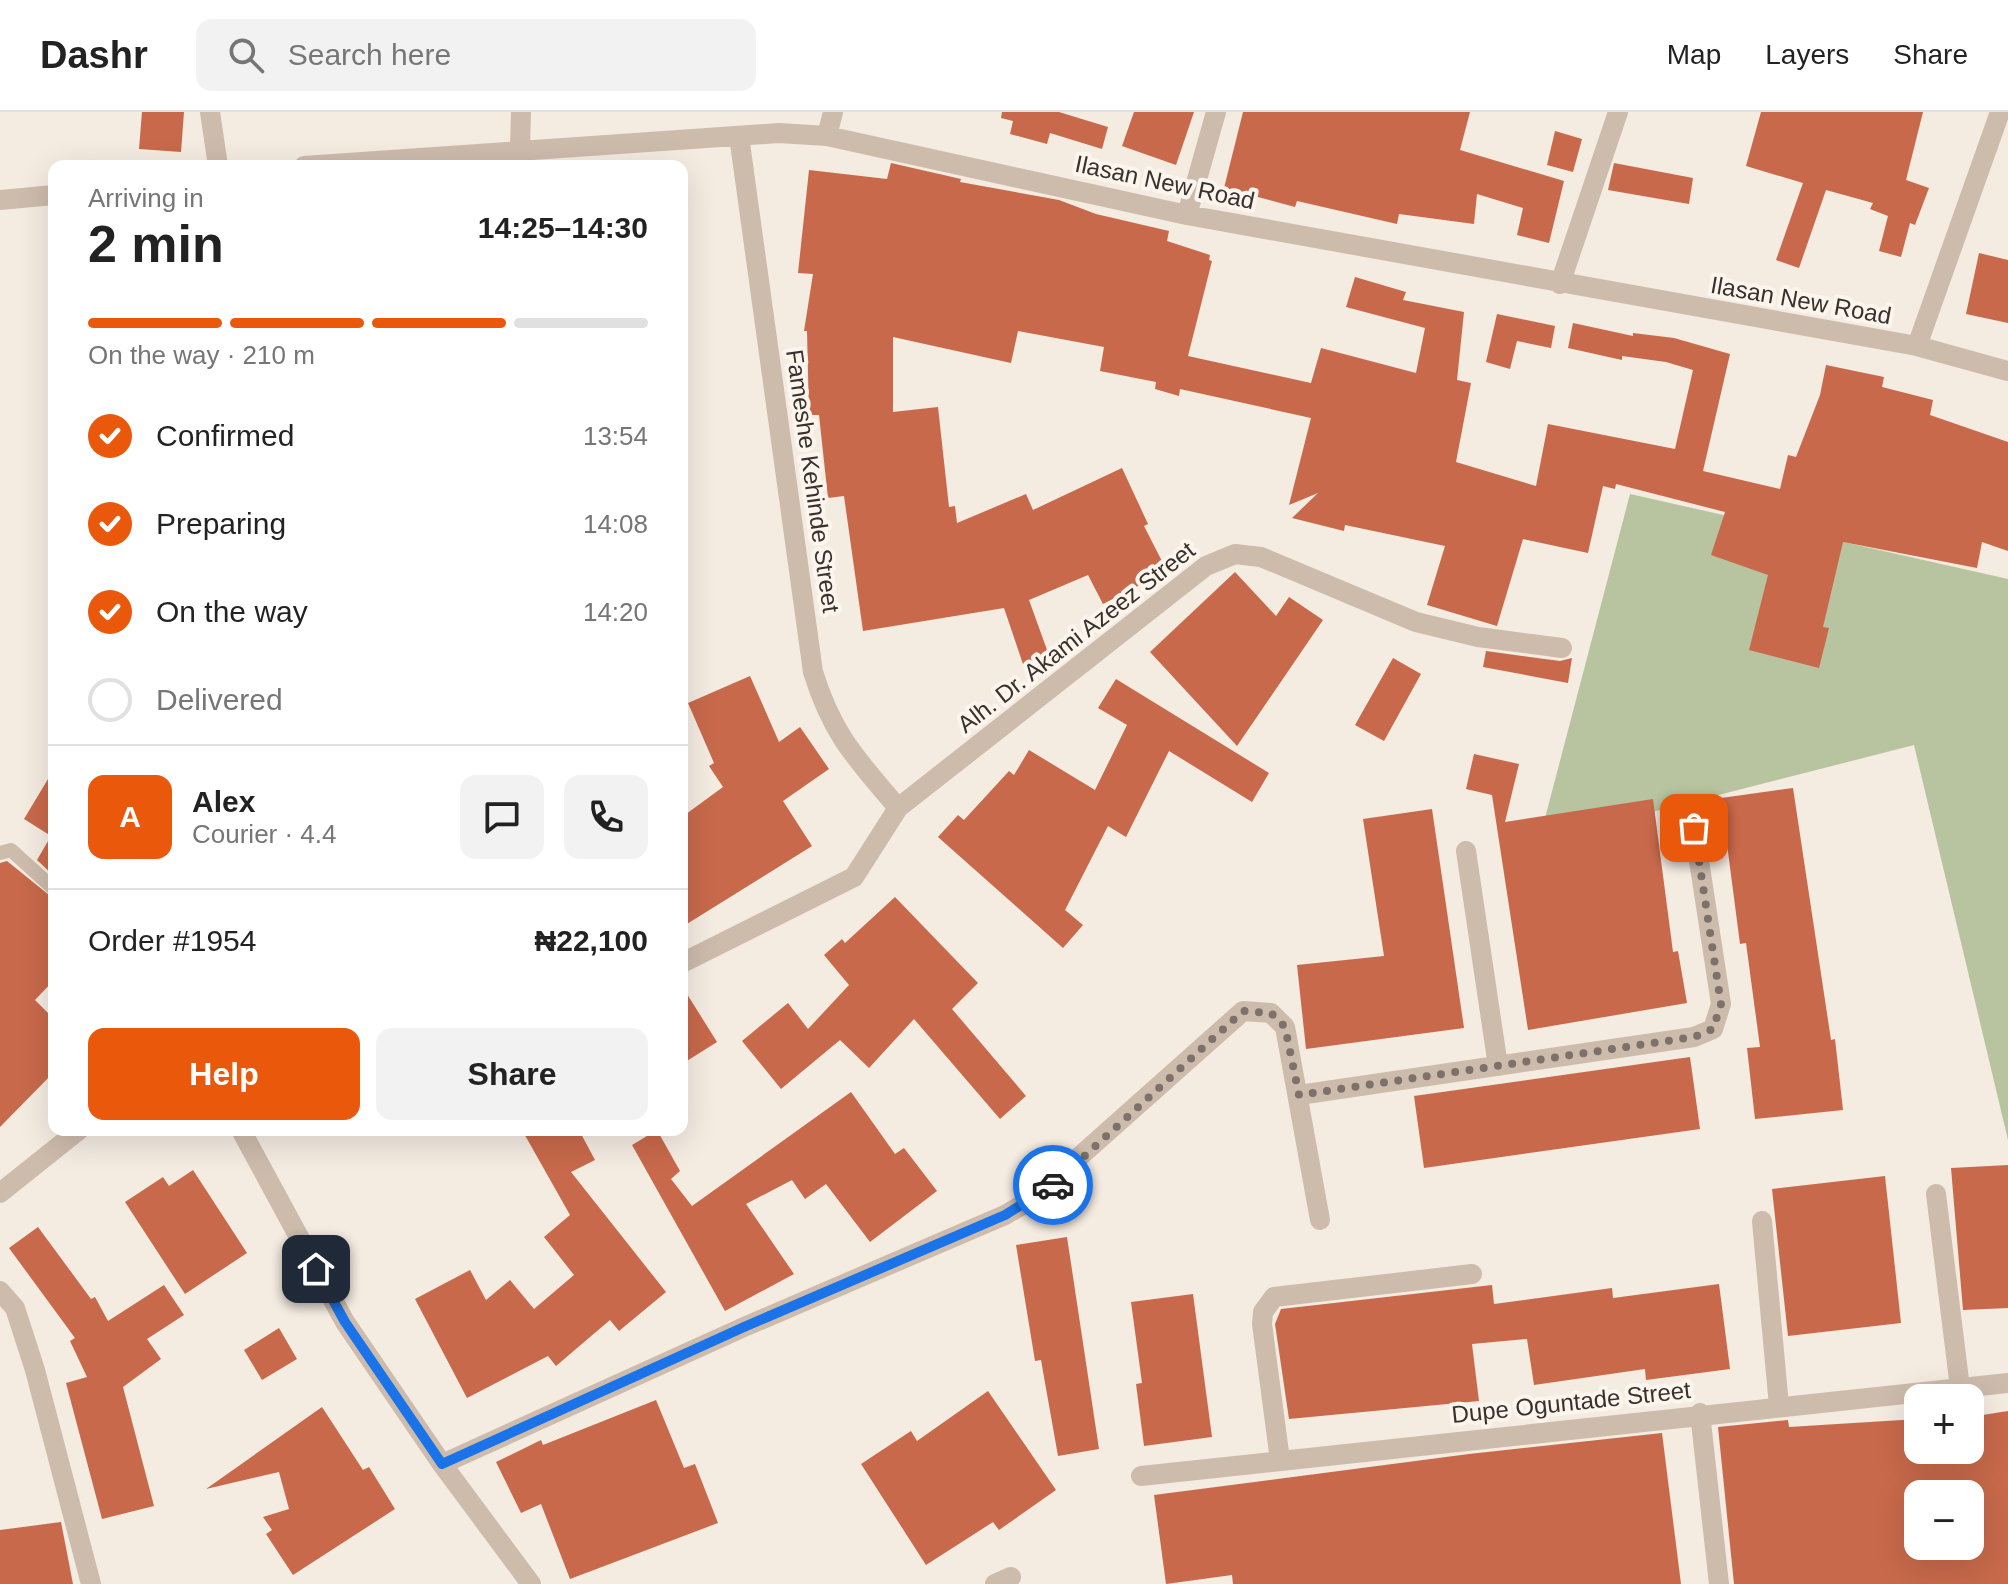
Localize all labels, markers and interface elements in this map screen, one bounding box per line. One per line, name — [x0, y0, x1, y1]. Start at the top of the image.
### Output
search box — [196, 19, 756, 91]
icon: search — [224, 33, 268, 77]
text: Dashr — [40, 34, 148, 76]
text: Search here — [288, 38, 451, 71]
text: Map — [1667, 39, 1721, 70]
text: Layers — [1765, 39, 1849, 70]
text: Share — [1893, 39, 1968, 70]
street label: Ilasan New Road — [1073, 150, 1257, 214]
text: Arriving in — [88, 183, 204, 213]
text: 14:25–14:30 — [478, 211, 648, 244]
text: 2 min — [88, 215, 224, 273]
street label: Ilasan New Road — [1709, 271, 1893, 329]
text: On the way · 210 m — [88, 340, 315, 370]
street label: Fameshe Kehinde Street — [781, 348, 845, 615]
icon: check — [88, 414, 132, 458]
text: Confirmed — [156, 419, 294, 452]
text: 13:54 — [583, 421, 648, 451]
icon: check — [88, 502, 132, 546]
text: Preparing — [156, 507, 286, 540]
text: 14:08 — [583, 509, 648, 539]
street label: Alh. Dr. Akami Azeez Street — [952, 536, 1200, 738]
icon: check — [88, 590, 132, 634]
text: On the way — [156, 595, 308, 628]
text: 14:20 — [583, 597, 648, 627]
text: Delivered — [156, 683, 283, 716]
button: chat — [460, 775, 544, 859]
button: phone — [564, 775, 648, 859]
text: Alex — [192, 785, 255, 818]
pin — [1660, 794, 1728, 862]
text: A — [119, 800, 141, 833]
icon: bag — [1672, 806, 1716, 850]
text: Courier · 4.4 — [192, 819, 337, 849]
text: Order #1954 — [88, 924, 256, 957]
text: ₦22,100 — [535, 924, 648, 957]
button: Help — [88, 1028, 360, 1120]
button: Share — [376, 1028, 648, 1120]
courier — [1013, 1145, 1093, 1225]
icon: car — [1031, 1163, 1075, 1207]
pin — [282, 1235, 350, 1303]
icon: home — [294, 1247, 338, 1291]
street label: Dupe Oguntade Street — [1450, 1376, 1692, 1428]
map controls — [1904, 1384, 1984, 1560]
button: + — [1904, 1384, 1984, 1464]
button: − — [1904, 1480, 1984, 1560]

